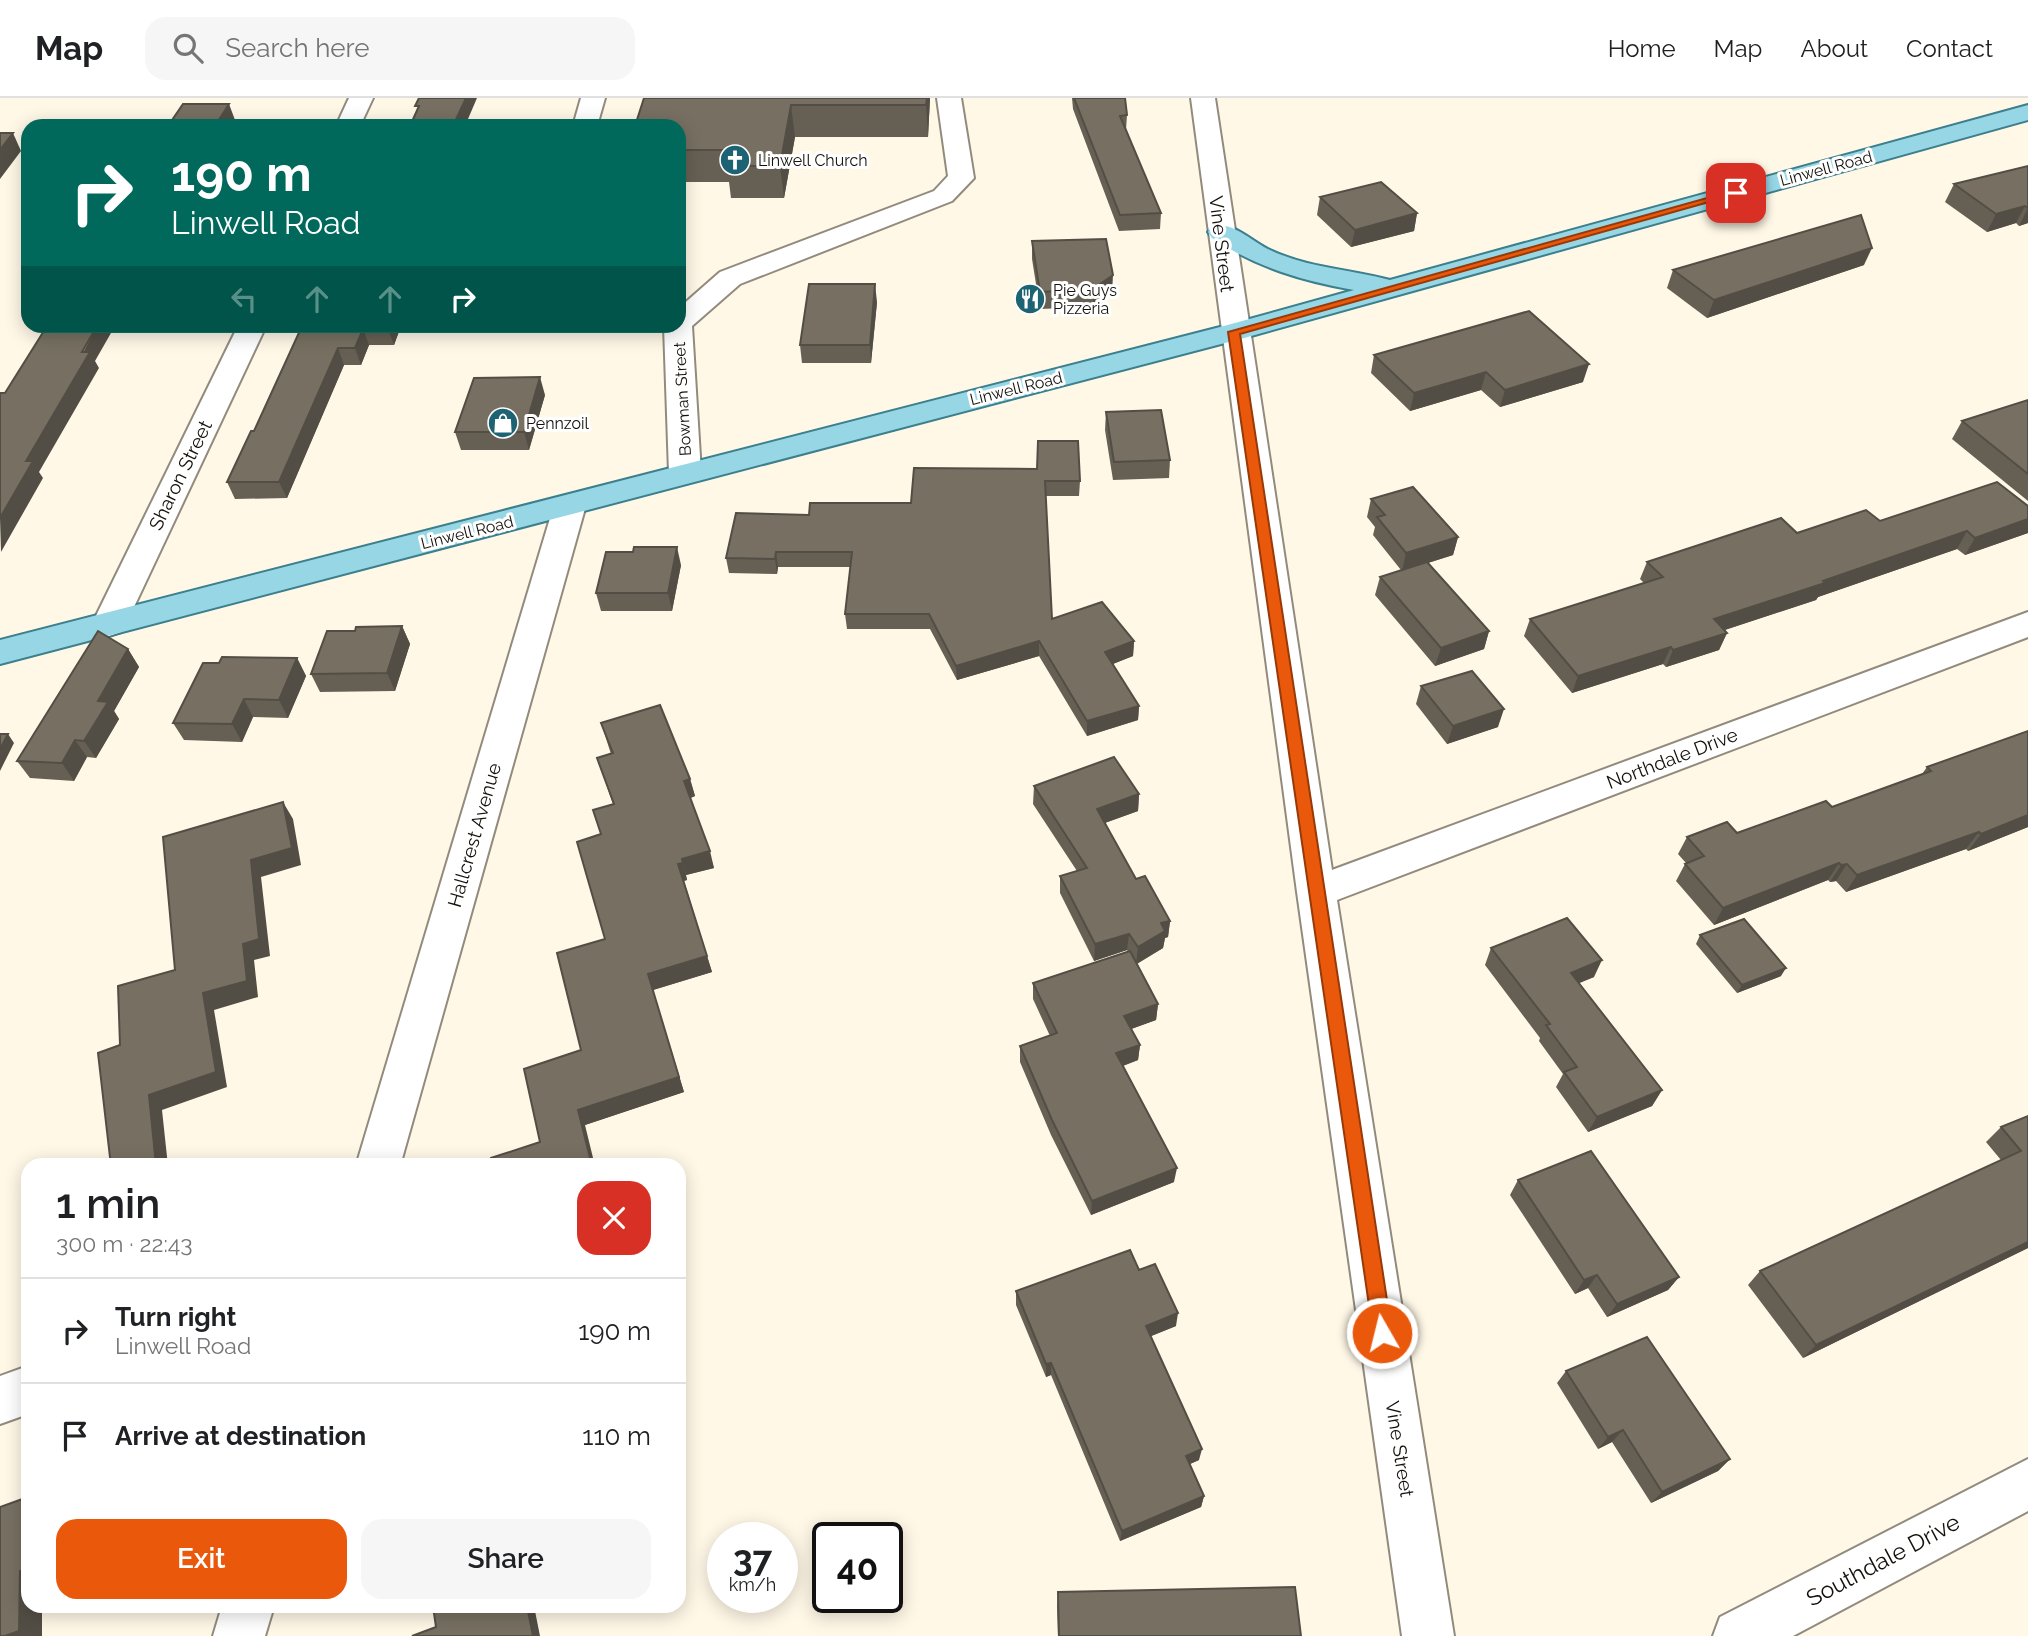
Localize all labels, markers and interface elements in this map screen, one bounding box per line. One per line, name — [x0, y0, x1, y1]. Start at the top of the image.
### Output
search box — [145, 17, 635, 80]
text: Map — [35, 29, 103, 68]
icon: search — [169, 29, 207, 67]
text: Search here — [225, 33, 370, 63]
text: Home — [1608, 34, 1676, 63]
text: Map — [1714, 34, 1762, 63]
text: About — [1800, 34, 1868, 63]
text: Contact — [1906, 34, 1993, 63]
church icon: Linwell Church — [718, 143, 752, 177]
text: 190 m — [171, 145, 312, 202]
icon: right — [56, 147, 147, 238]
street label: Linwell Road — [1778, 147, 1874, 190]
place label: Linwell Church — [758, 151, 868, 170]
pin — [1706, 163, 1766, 223]
icon: arrive — [1717, 174, 1755, 212]
street label: Vine Street — [1205, 195, 1239, 294]
text: Linwell Road — [171, 204, 361, 241]
icon: left — [225, 280, 263, 318]
icon: ahead — [298, 280, 336, 318]
icon: ahead — [371, 280, 409, 318]
icon: right — [444, 280, 482, 318]
place label: Pie Guys Pizzeria — [1053, 281, 1117, 318]
restaurant icon: Pie Guys Pizzeria — [1013, 282, 1047, 316]
street label: Bowman Street — [670, 341, 695, 456]
street label: Linwell Road — [968, 368, 1064, 409]
shop icon: Pennzoil — [486, 406, 520, 440]
place label: Pennzoil — [526, 414, 590, 433]
street label: Sharon Street — [144, 416, 216, 533]
street label: Linwell Road — [419, 512, 515, 553]
street label: Northdale Drive — [1603, 723, 1741, 793]
street label: Hallcrest Avenue — [443, 760, 505, 910]
text: 1 min — [56, 1179, 160, 1228]
button: close — [577, 1181, 651, 1255]
text: 300 m · 22:43 — [56, 1230, 193, 1257]
position arrow — [1345, 1296, 1419, 1370]
text: Turn right — [115, 1302, 236, 1332]
icon: right — [56, 1312, 94, 1350]
text: 190 m — [578, 1316, 651, 1346]
text: Linwell Road — [115, 1332, 251, 1359]
street label: Vine Street — [1382, 1399, 1419, 1499]
icon: arrive — [56, 1417, 94, 1455]
text: Arrive at destination — [115, 1421, 366, 1451]
text: 110 m — [582, 1421, 651, 1451]
street label: Southdale Drive — [1801, 1508, 1964, 1611]
button: Exit — [56, 1519, 347, 1599]
button: Share — [361, 1519, 651, 1599]
speed limit sign: 40 — [812, 1522, 903, 1613]
text: 37 — [733, 1538, 772, 1579]
text: km/h — [729, 1574, 776, 1595]

